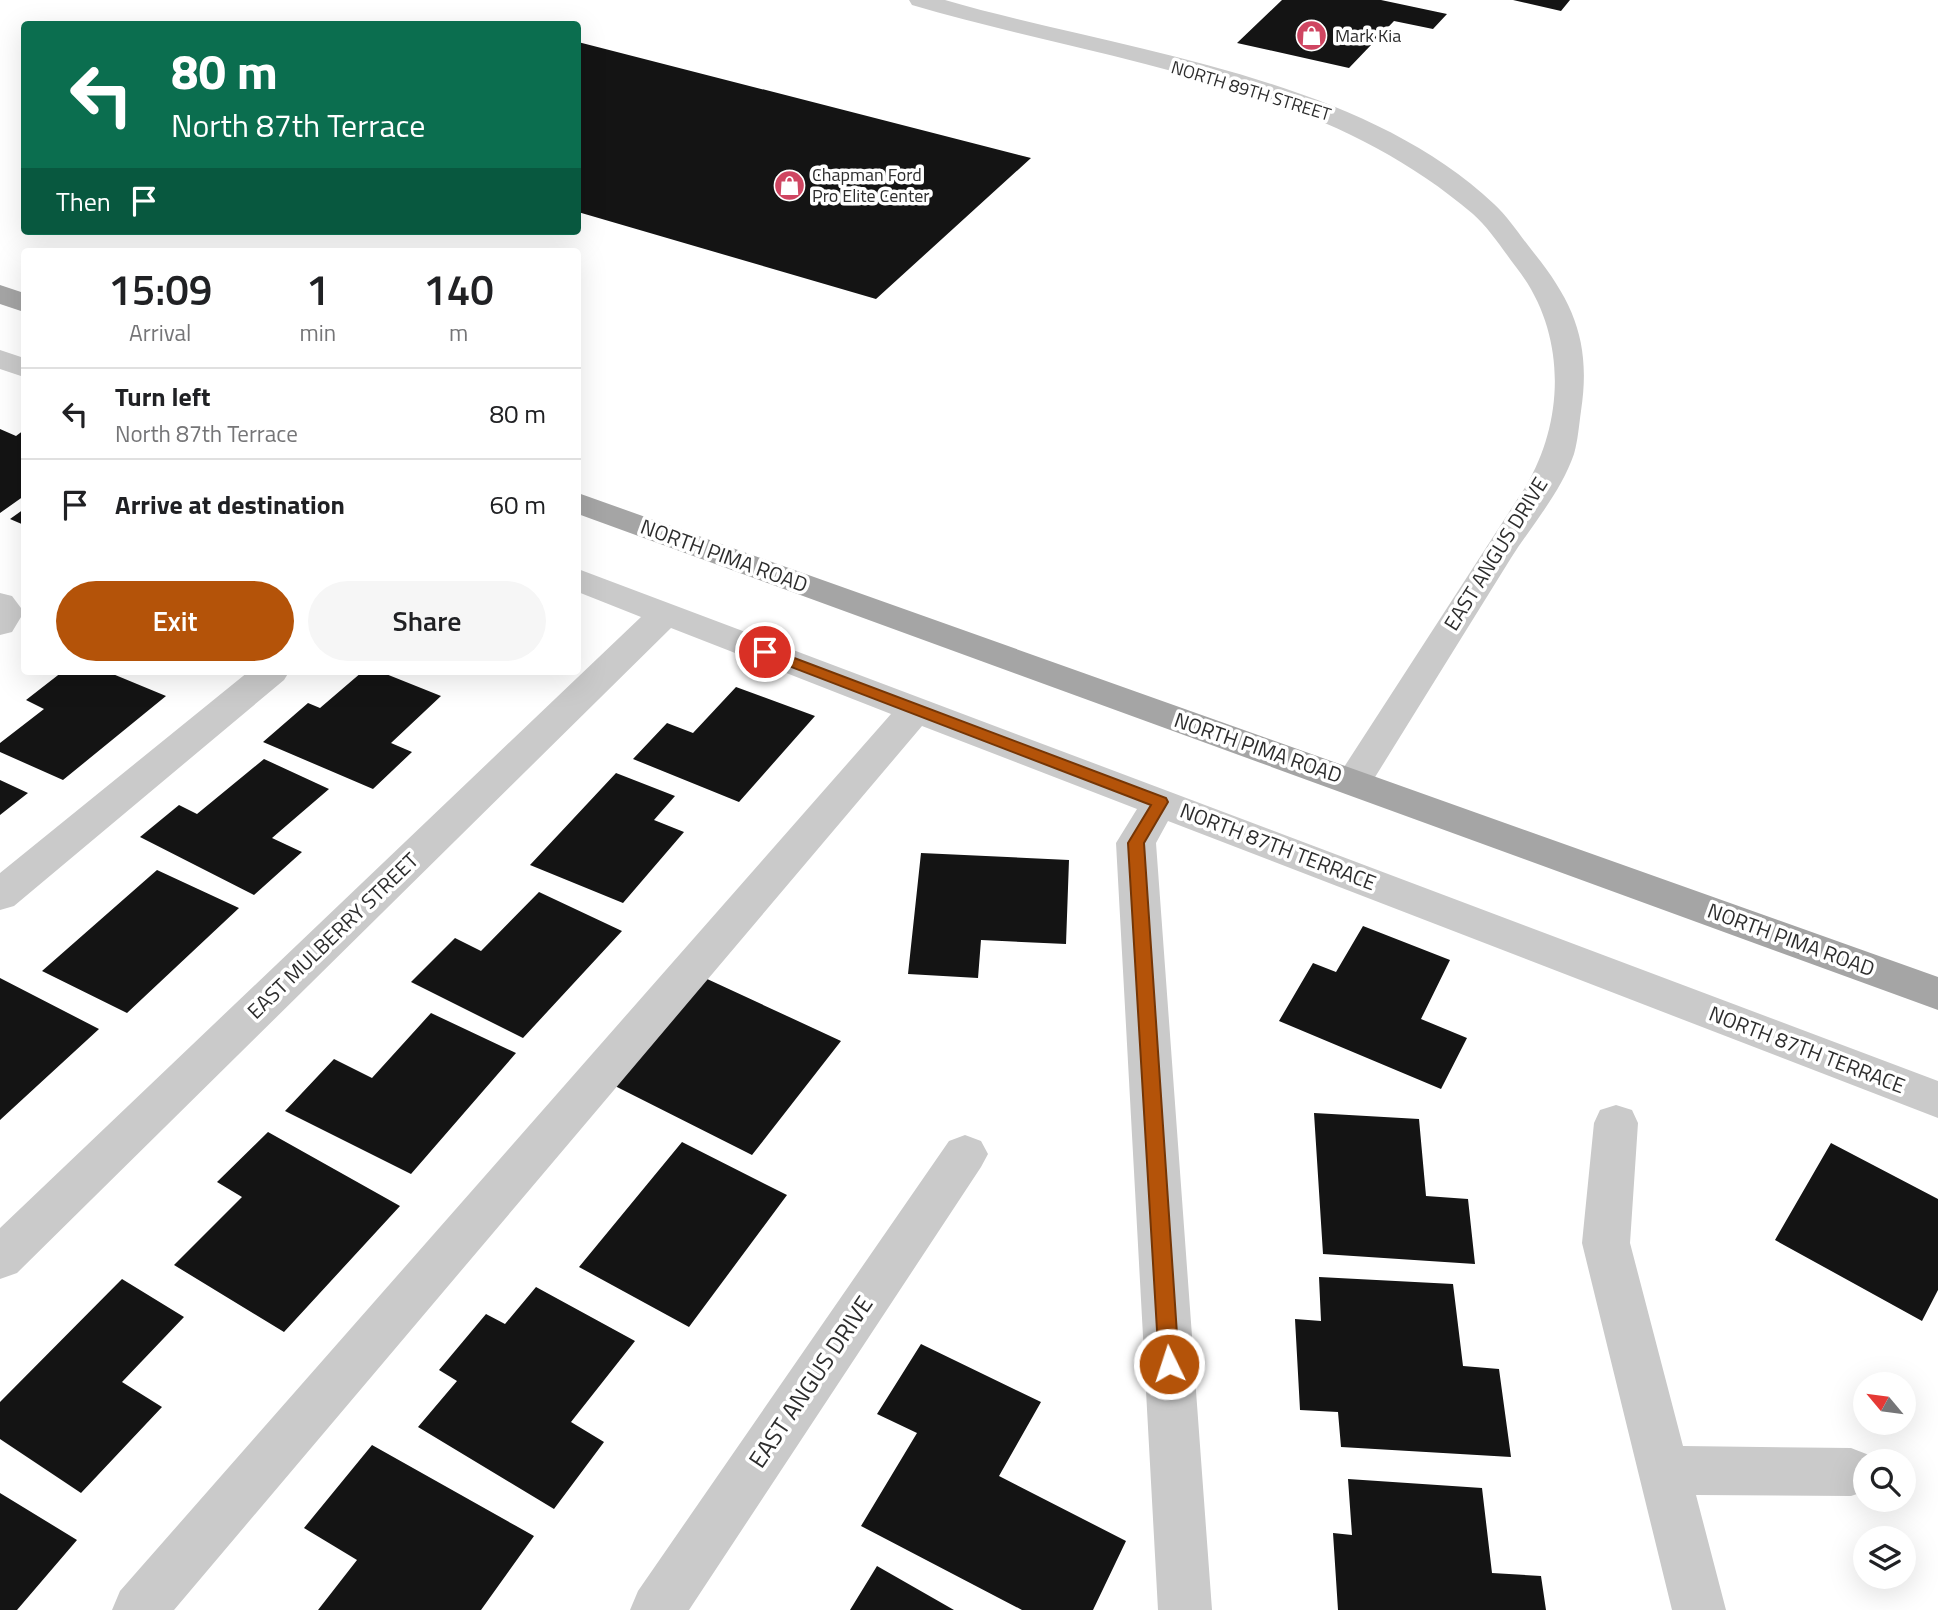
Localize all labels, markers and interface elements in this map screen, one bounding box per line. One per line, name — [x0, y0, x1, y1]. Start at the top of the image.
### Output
shop icon: Mark Kia — [1295, 19, 1329, 53]
place label: Mark Kia — [1335, 22, 1401, 49]
text: 80 m — [171, 33, 278, 108]
icon: left — [56, 49, 147, 140]
street label: NORTH 89TH STREET — [1168, 53, 1335, 128]
text: North 87th Terrace — [171, 101, 425, 149]
place label: Chapman Ford Pro Elite Center — [812, 161, 930, 209]
shop icon: Chapman Ford Pro Elite Center — [772, 168, 806, 202]
text: Then — [56, 182, 111, 221]
icon: arrive — [125, 182, 163, 220]
text: 15:09 — [108, 257, 212, 321]
text: 1 — [306, 257, 330, 321]
text: 140 — [423, 257, 494, 321]
text: Arrival — [129, 315, 191, 350]
text: min — [299, 315, 336, 350]
text: m — [449, 315, 468, 350]
text: Turn left — [115, 377, 210, 416]
text: 80 m — [489, 394, 546, 433]
icon: left — [56, 395, 94, 433]
text: North 87th Terrace — [115, 416, 298, 451]
street label: EAST ANGUS DRIVE — [1435, 470, 1555, 636]
text: Arrive at destination — [115, 485, 345, 524]
text: 60 m — [489, 485, 546, 524]
icon: arrive — [56, 486, 94, 524]
street label: NORTH PIMA ROAD — [636, 510, 812, 600]
button: Exit — [56, 581, 294, 661]
button: Share — [308, 581, 546, 661]
pin — [735, 622, 795, 682]
icon: arrive — [746, 633, 784, 671]
street label: NORTH PIMA ROAD — [1170, 703, 1347, 791]
street label: NORTH 87TH TERRACE — [1176, 794, 1381, 898]
street label: EAST MULBERRY STREET — [239, 845, 425, 1026]
street label: NORTH PIMA ROAD — [1703, 894, 1879, 984]
street label: NORTH 87TH TERRACE — [1705, 997, 1910, 1101]
street label: EAST ANGUS DRIVE — [739, 1288, 881, 1475]
position arrow — [1132, 1327, 1206, 1401]
north arrow — [1853, 1372, 1916, 1435]
map controls — [1853, 1372, 1916, 1589]
button: search — [1853, 1449, 1916, 1512]
button: layers — [1853, 1526, 1916, 1589]

